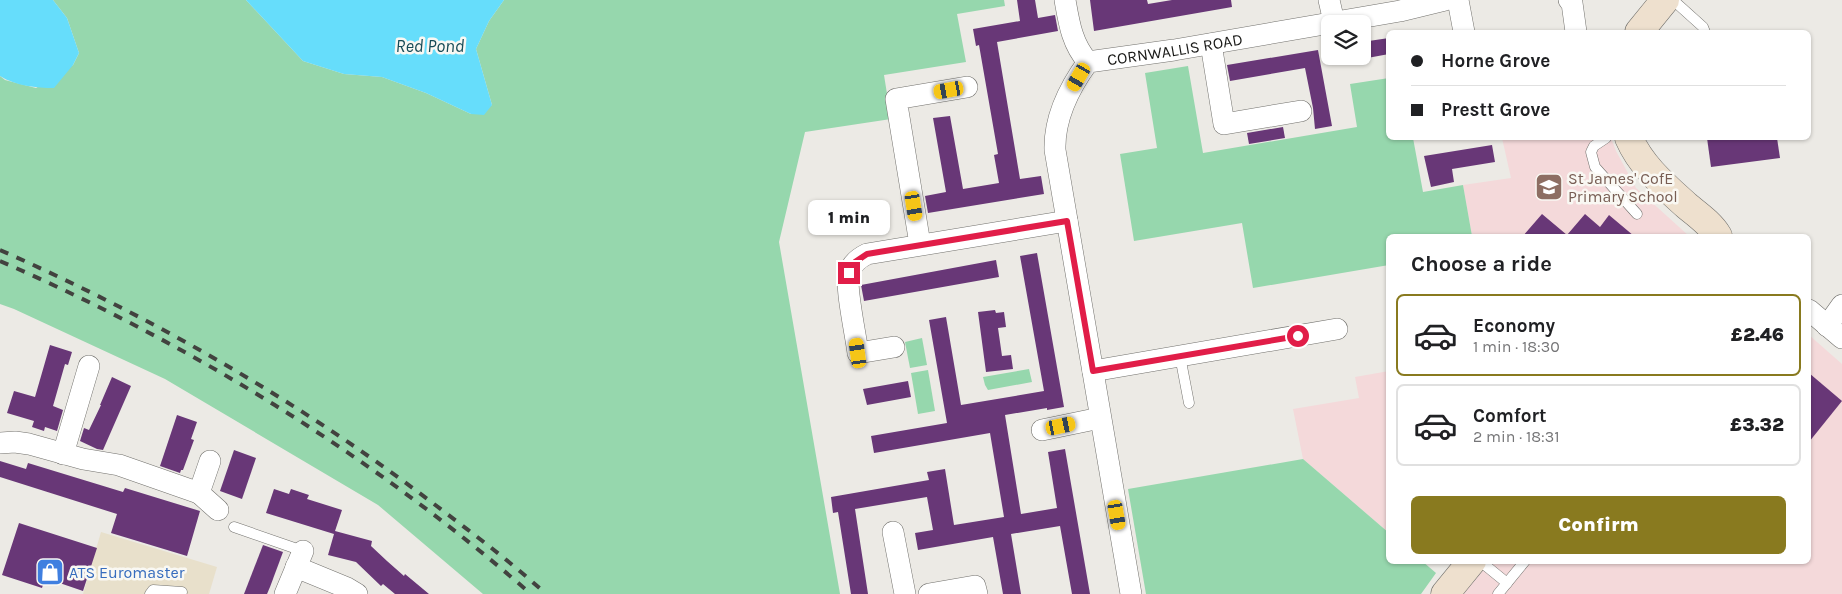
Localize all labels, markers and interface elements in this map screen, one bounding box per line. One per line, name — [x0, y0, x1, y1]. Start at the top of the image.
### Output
map controls — [1321, 15, 1371, 65]
button: layers — [1321, 15, 1371, 65]
street label: CORNWALLIS ROAD — [1106, 29, 1244, 69]
water label: Red Pond — [396, 35, 465, 57]
text: Horne Grove — [1441, 50, 1550, 72]
car — [1065, 60, 1092, 94]
car — [932, 80, 965, 100]
text: Prestt Grove — [1441, 99, 1550, 121]
place label: St James' CofE Primary School — [1568, 169, 1678, 206]
school or university icon: St James' CofE Primary School — [1534, 172, 1564, 202]
car — [904, 190, 923, 222]
callout: 1 min — [808, 200, 890, 236]
text: 1 min — [828, 208, 870, 227]
text: Choose a ride — [1411, 251, 1552, 277]
route end — [838, 262, 860, 284]
icon: car — [1413, 313, 1458, 358]
text: Economy — [1473, 315, 1555, 337]
text: £2.46 — [1731, 324, 1784, 346]
route start — [1287, 325, 1309, 347]
car — [848, 337, 867, 369]
text: 1 min · 18:30 — [1473, 337, 1560, 356]
icon: car — [1413, 403, 1458, 448]
text: Comfort — [1473, 405, 1547, 427]
text: £3.32 — [1730, 414, 1784, 436]
car — [1044, 416, 1077, 436]
text: 2 min · 18:31 — [1473, 427, 1559, 446]
button: Confirm — [1411, 496, 1786, 554]
car — [1107, 499, 1126, 531]
shop icon: ATS Euromaster — [35, 557, 65, 587]
place label: ATS Euromaster — [69, 563, 185, 582]

